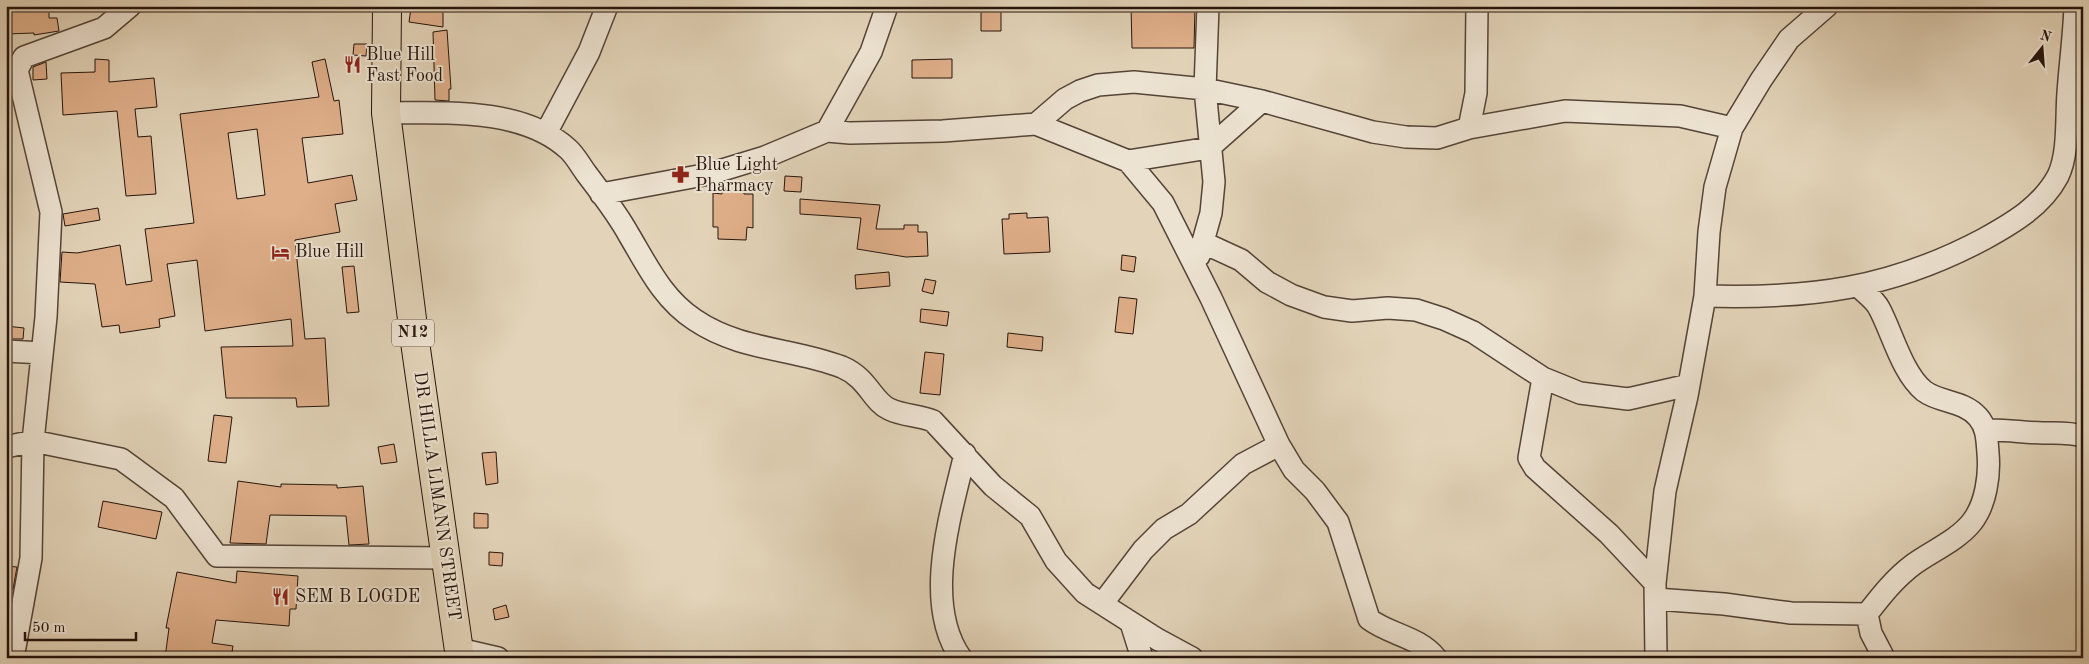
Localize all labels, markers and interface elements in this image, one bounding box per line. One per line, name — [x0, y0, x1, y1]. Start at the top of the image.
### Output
north arrow — [2016, 22, 2066, 72]
text: N — [2038, 28, 2053, 45]
place label: Blue Hill Fast Food — [366, 46, 443, 85]
restaurant icon: Blue Hill Fast Food — [342, 55, 362, 75]
place label: Blue Light Pharmacy — [695, 156, 778, 195]
pharmacy icon: Blue Light Pharmacy — [671, 165, 691, 185]
hotel icon: Blue Hill — [271, 242, 291, 262]
place label: Blue Hill — [295, 243, 364, 261]
road number: N12 — [392, 319, 434, 346]
street label: DR HILLA LIMANN STREET — [411, 370, 463, 622]
restaurant icon: SEM B LOGDE — [271, 587, 291, 607]
place label: SEM B LOGDE — [295, 588, 420, 606]
scale bar — [25, 609, 136, 641]
text: 50 m — [32, 621, 66, 636]

